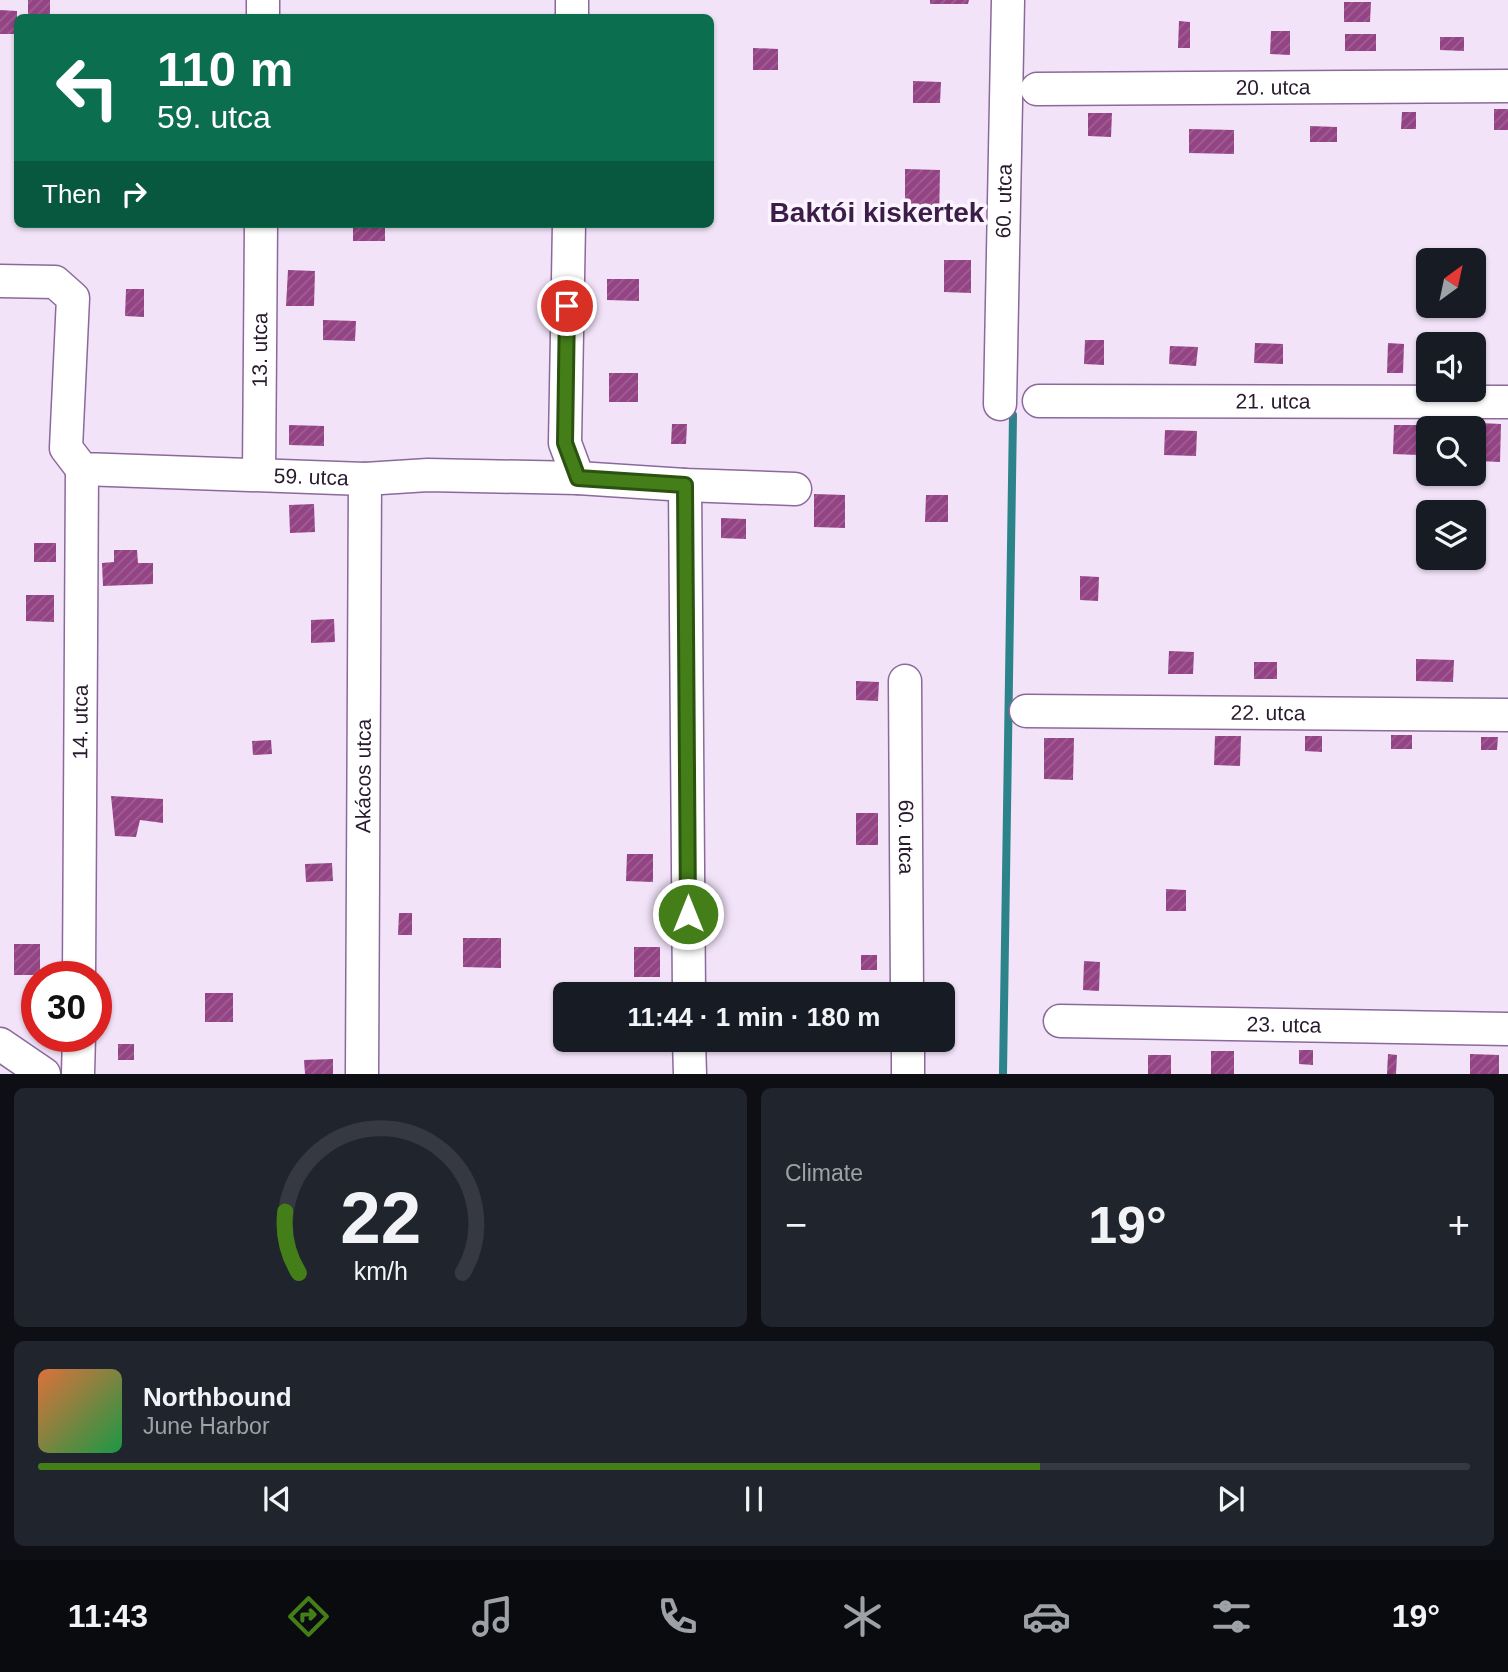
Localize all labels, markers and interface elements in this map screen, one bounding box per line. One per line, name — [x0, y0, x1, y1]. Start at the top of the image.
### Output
icon: left — [42, 42, 133, 133]
text: 110 m — [157, 42, 293, 96]
street label: 20. utca — [1236, 75, 1311, 99]
text: 59. utca — [157, 99, 271, 135]
street label: 60. utca — [991, 163, 1016, 239]
icon: right — [115, 175, 153, 213]
text: Then — [42, 179, 101, 209]
district label: Baktói kiskertek — [770, 197, 985, 228]
north arrow — [1416, 248, 1486, 318]
map controls — [1416, 248, 1486, 570]
pin — [537, 276, 597, 336]
icon: arrive — [548, 287, 586, 325]
street label: 13. utca — [248, 312, 271, 387]
button: sound — [1416, 332, 1486, 402]
street label: 21. utca — [1236, 389, 1311, 413]
button: search — [1416, 416, 1486, 486]
street label: 59. utca — [273, 464, 349, 489]
button: layers — [1416, 500, 1486, 570]
street label: 14. utca — [68, 684, 92, 759]
street label: 22. utca — [1231, 701, 1306, 724]
street label: Akácos utca — [351, 718, 375, 833]
street label: 60. utca — [895, 800, 918, 875]
position arrow — [651, 877, 725, 951]
speed limit sign: 30 — [21, 961, 112, 1052]
text: 11:44 · 1 min · 180 m — [628, 1002, 880, 1032]
street label: 23. utca — [1246, 1012, 1322, 1037]
text: Climate — [785, 1160, 863, 1186]
text: 22 — [340, 1178, 421, 1259]
text: 19° — [1088, 1196, 1167, 1254]
text: − — [785, 1204, 807, 1246]
text: + — [1448, 1204, 1470, 1246]
text: km/h — [353, 1257, 408, 1285]
text: Northbound — [143, 1382, 292, 1412]
text: June Harbor — [143, 1413, 270, 1439]
icon: previous — [258, 1480, 296, 1518]
icon: pause — [735, 1480, 773, 1518]
icon: next — [1212, 1480, 1250, 1518]
icon: directions — [284, 1592, 333, 1641]
icon: music — [468, 1592, 517, 1641]
icon: phone — [653, 1592, 702, 1641]
icon: climate — [838, 1592, 887, 1641]
icon: car — [1022, 1592, 1071, 1641]
icon: filters — [1207, 1592, 1256, 1641]
text: 11:43 — [68, 1598, 148, 1634]
text: 19° — [1392, 1598, 1440, 1634]

